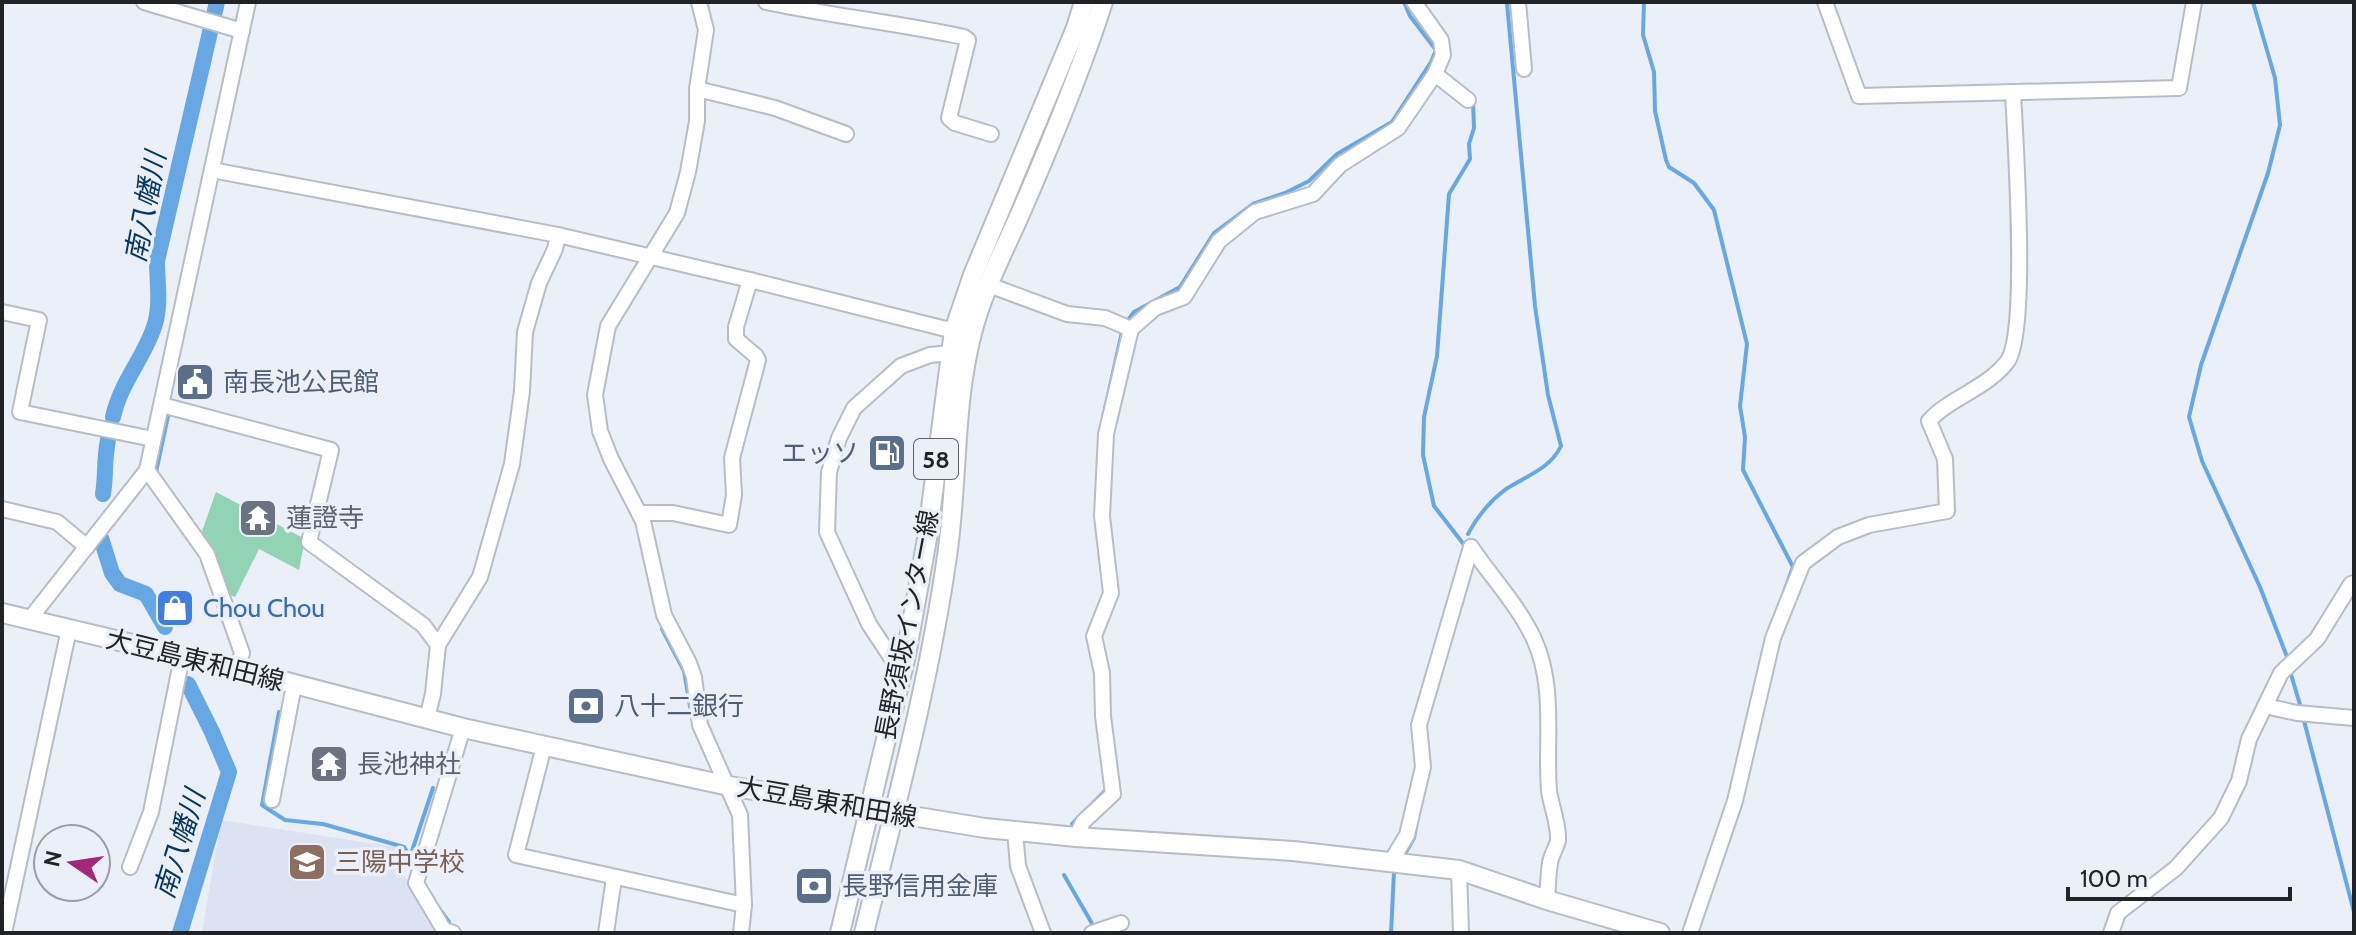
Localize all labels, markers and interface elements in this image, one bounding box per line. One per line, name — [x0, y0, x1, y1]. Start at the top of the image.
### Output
water label: 南八幡川 — [118, 146, 173, 265]
public building icon: 南長池公民館 — [174, 361, 216, 403]
place label: 南長池公民館 — [223, 366, 379, 398]
fuel station icon: エッソ — [866, 432, 908, 474]
place label: エッソ — [781, 437, 859, 469]
road number: 58 — [914, 439, 958, 479]
temple icon: 蓮證寺 — [237, 497, 279, 539]
place label: 蓮證寺 — [286, 502, 364, 534]
street label: 長野須坂インター線 — [869, 507, 945, 743]
shop icon: Chou Chou — [154, 587, 196, 629]
place label: Chou Chou — [203, 592, 325, 624]
street label: 大豆島東和田線 — [103, 622, 287, 698]
bank icon: 八十二銀行 — [565, 685, 607, 727]
place label: 八十二銀行 — [614, 690, 744, 722]
temple icon: 長池神社 — [308, 743, 350, 785]
place label: 長池神社 — [357, 748, 461, 780]
street label: 大豆島東和田線 — [735, 770, 919, 834]
water label: 南八幡川 — [146, 783, 213, 903]
north arrow — [32, 823, 112, 903]
school or university icon: 三陽中学校 — [286, 841, 328, 883]
place label: 三陽中学校 — [335, 846, 465, 878]
text: N — [38, 848, 68, 869]
scale bar — [2068, 851, 2290, 901]
text: 100 m — [2080, 864, 2148, 893]
bank icon: 長野信用金庫 — [793, 865, 835, 907]
place label: 長野信用金庫 — [842, 870, 998, 902]

